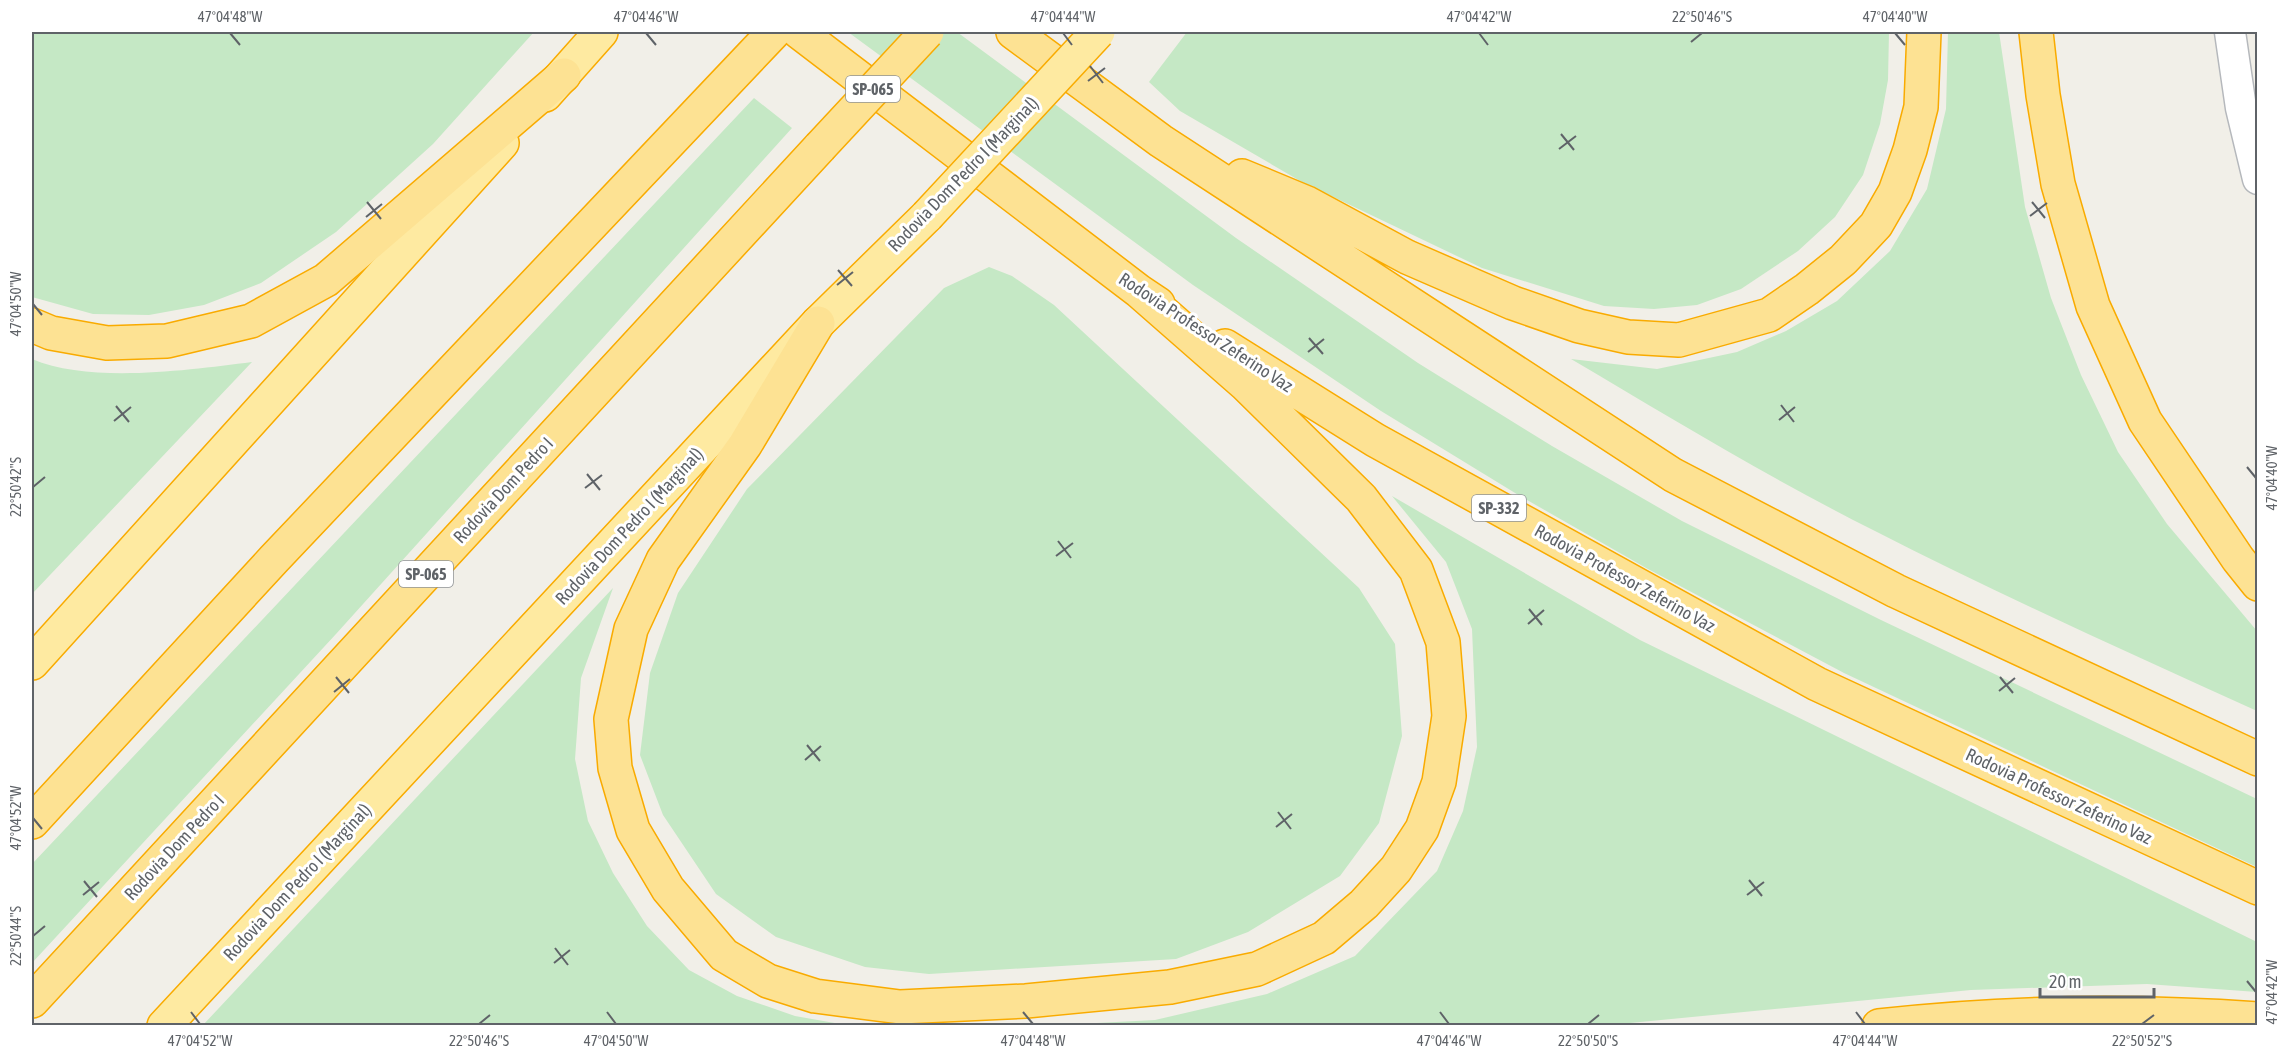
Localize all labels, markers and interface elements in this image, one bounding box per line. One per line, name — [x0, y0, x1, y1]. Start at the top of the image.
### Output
text: 47°04'48"W — [198, 8, 262, 25]
text: 47°04'46"W — [614, 8, 678, 25]
text: 47°04'44"W — [1031, 8, 1095, 25]
text: 47°04'42"W — [1447, 8, 1511, 25]
text: 22°50'46"S — [1672, 8, 1732, 25]
text: 47°04'40"W — [1863, 8, 1927, 25]
road number: SP-065 — [846, 76, 900, 102]
street label: Rodovia Dom Pedro I (Marginal) — [884, 92, 1042, 256]
street label: Rodovia Professor Zeferino Vaz — [1115, 268, 1297, 396]
text: 47°04'50"W — [7, 272, 24, 336]
street label: Rodovia Dom Pedro I — [449, 433, 557, 547]
street label: Rodovia Dom Pedro I (Marginal) — [551, 443, 707, 609]
text: 47°04'40"W — [2263, 446, 2280, 510]
text: 22°50'42"S — [7, 457, 24, 517]
road number: SP-332 — [1472, 495, 1526, 521]
street label: Rodovia Professor Zeferino Vaz — [1531, 520, 1719, 637]
road number: SP-065 — [399, 561, 453, 587]
street label: Rodovia Professor Zeferino Vaz — [1963, 744, 2156, 849]
text: 47°04'52"W — [7, 786, 24, 850]
street label: Rodovia Dom Pedro I — [120, 790, 228, 904]
street label: Rodovia Dom Pedro I (Marginal) — [219, 799, 375, 965]
text: 22°50'44"S — [7, 906, 24, 966]
text: 47°04'42"W — [2263, 960, 2280, 1024]
scale bar — [2040, 961, 2154, 999]
text: 20 m — [2049, 971, 2081, 992]
text: 47°04'52"W — [168, 1032, 232, 1049]
text: 22°50'46"S — [449, 1032, 509, 1049]
text: 47°04'50"W — [584, 1032, 648, 1049]
text: 47°04'48"W — [1001, 1032, 1065, 1049]
text: 47°04'46"W — [1417, 1032, 1481, 1049]
text: 22°50'50"S — [1558, 1032, 1618, 1049]
text: 47°04'44"W — [1833, 1032, 1897, 1049]
text: 22°50'52"S — [2112, 1032, 2172, 1049]

